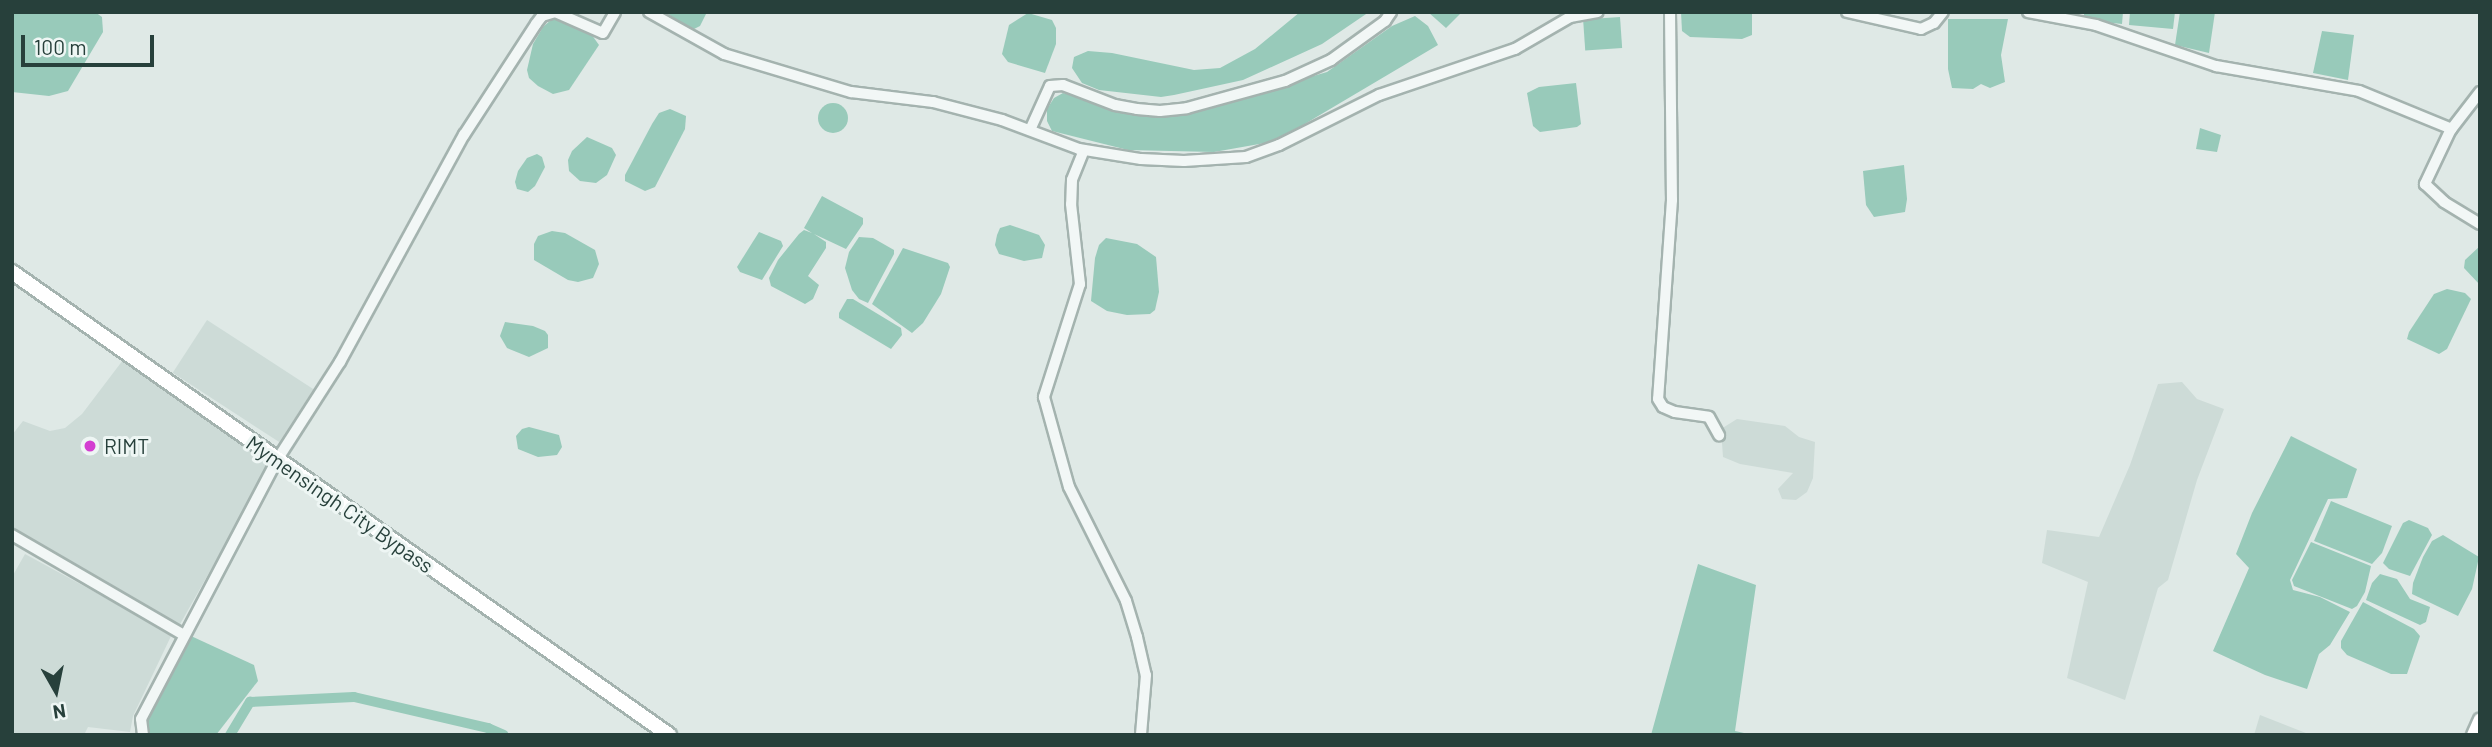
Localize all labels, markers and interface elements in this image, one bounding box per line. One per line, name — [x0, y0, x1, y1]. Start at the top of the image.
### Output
scale bar — [24, 21, 158, 65]
text: 100 m — [34, 34, 87, 59]
street label: Mymensingh City Bypass — [242, 430, 438, 578]
place label: RIMT — [104, 433, 149, 459]
marker: RIMT — [82, 438, 98, 454]
north arrow — [21, 656, 91, 726]
text: N — [51, 700, 67, 725]

